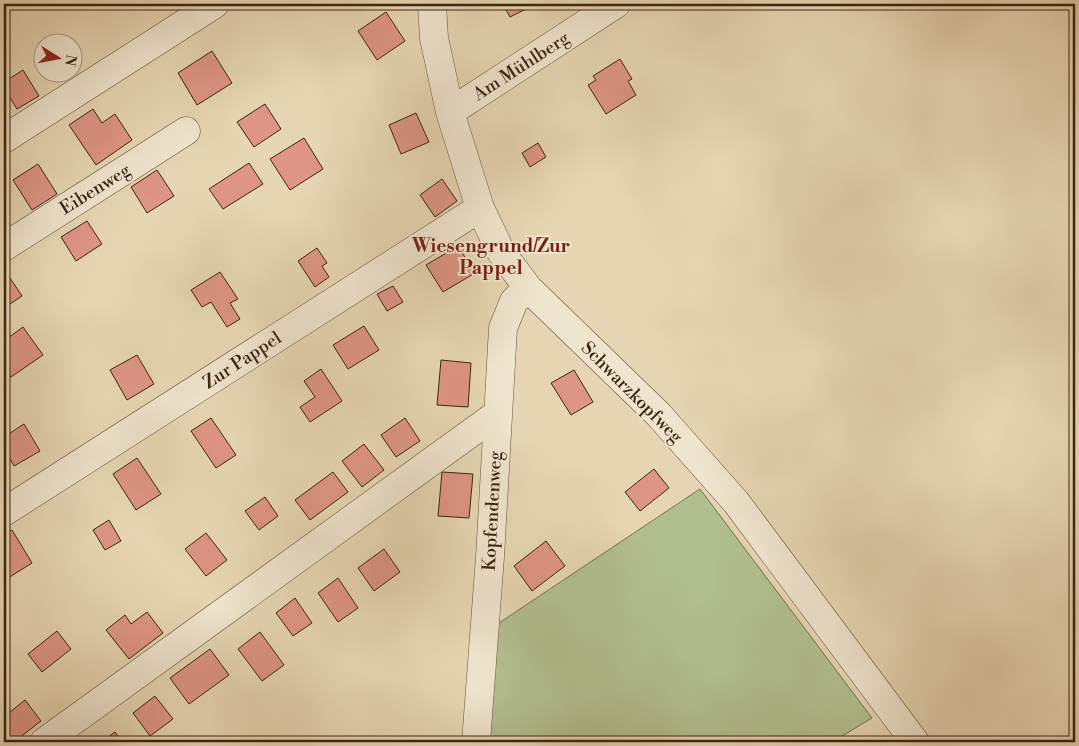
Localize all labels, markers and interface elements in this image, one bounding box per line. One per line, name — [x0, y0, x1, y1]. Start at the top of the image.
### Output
street label: Am Mühlberg — [468, 26, 574, 107]
north arrow — [32, 32, 82, 82]
text: N — [60, 53, 80, 67]
street label: Eibenweg — [56, 158, 135, 220]
district label: Wiesengrund/Zur Pappel — [411, 234, 571, 280]
street label: Zur Pappel — [199, 326, 286, 394]
street label: Schwarzkopfweg — [576, 337, 688, 449]
street label: Kopfendenweg — [478, 450, 507, 572]

